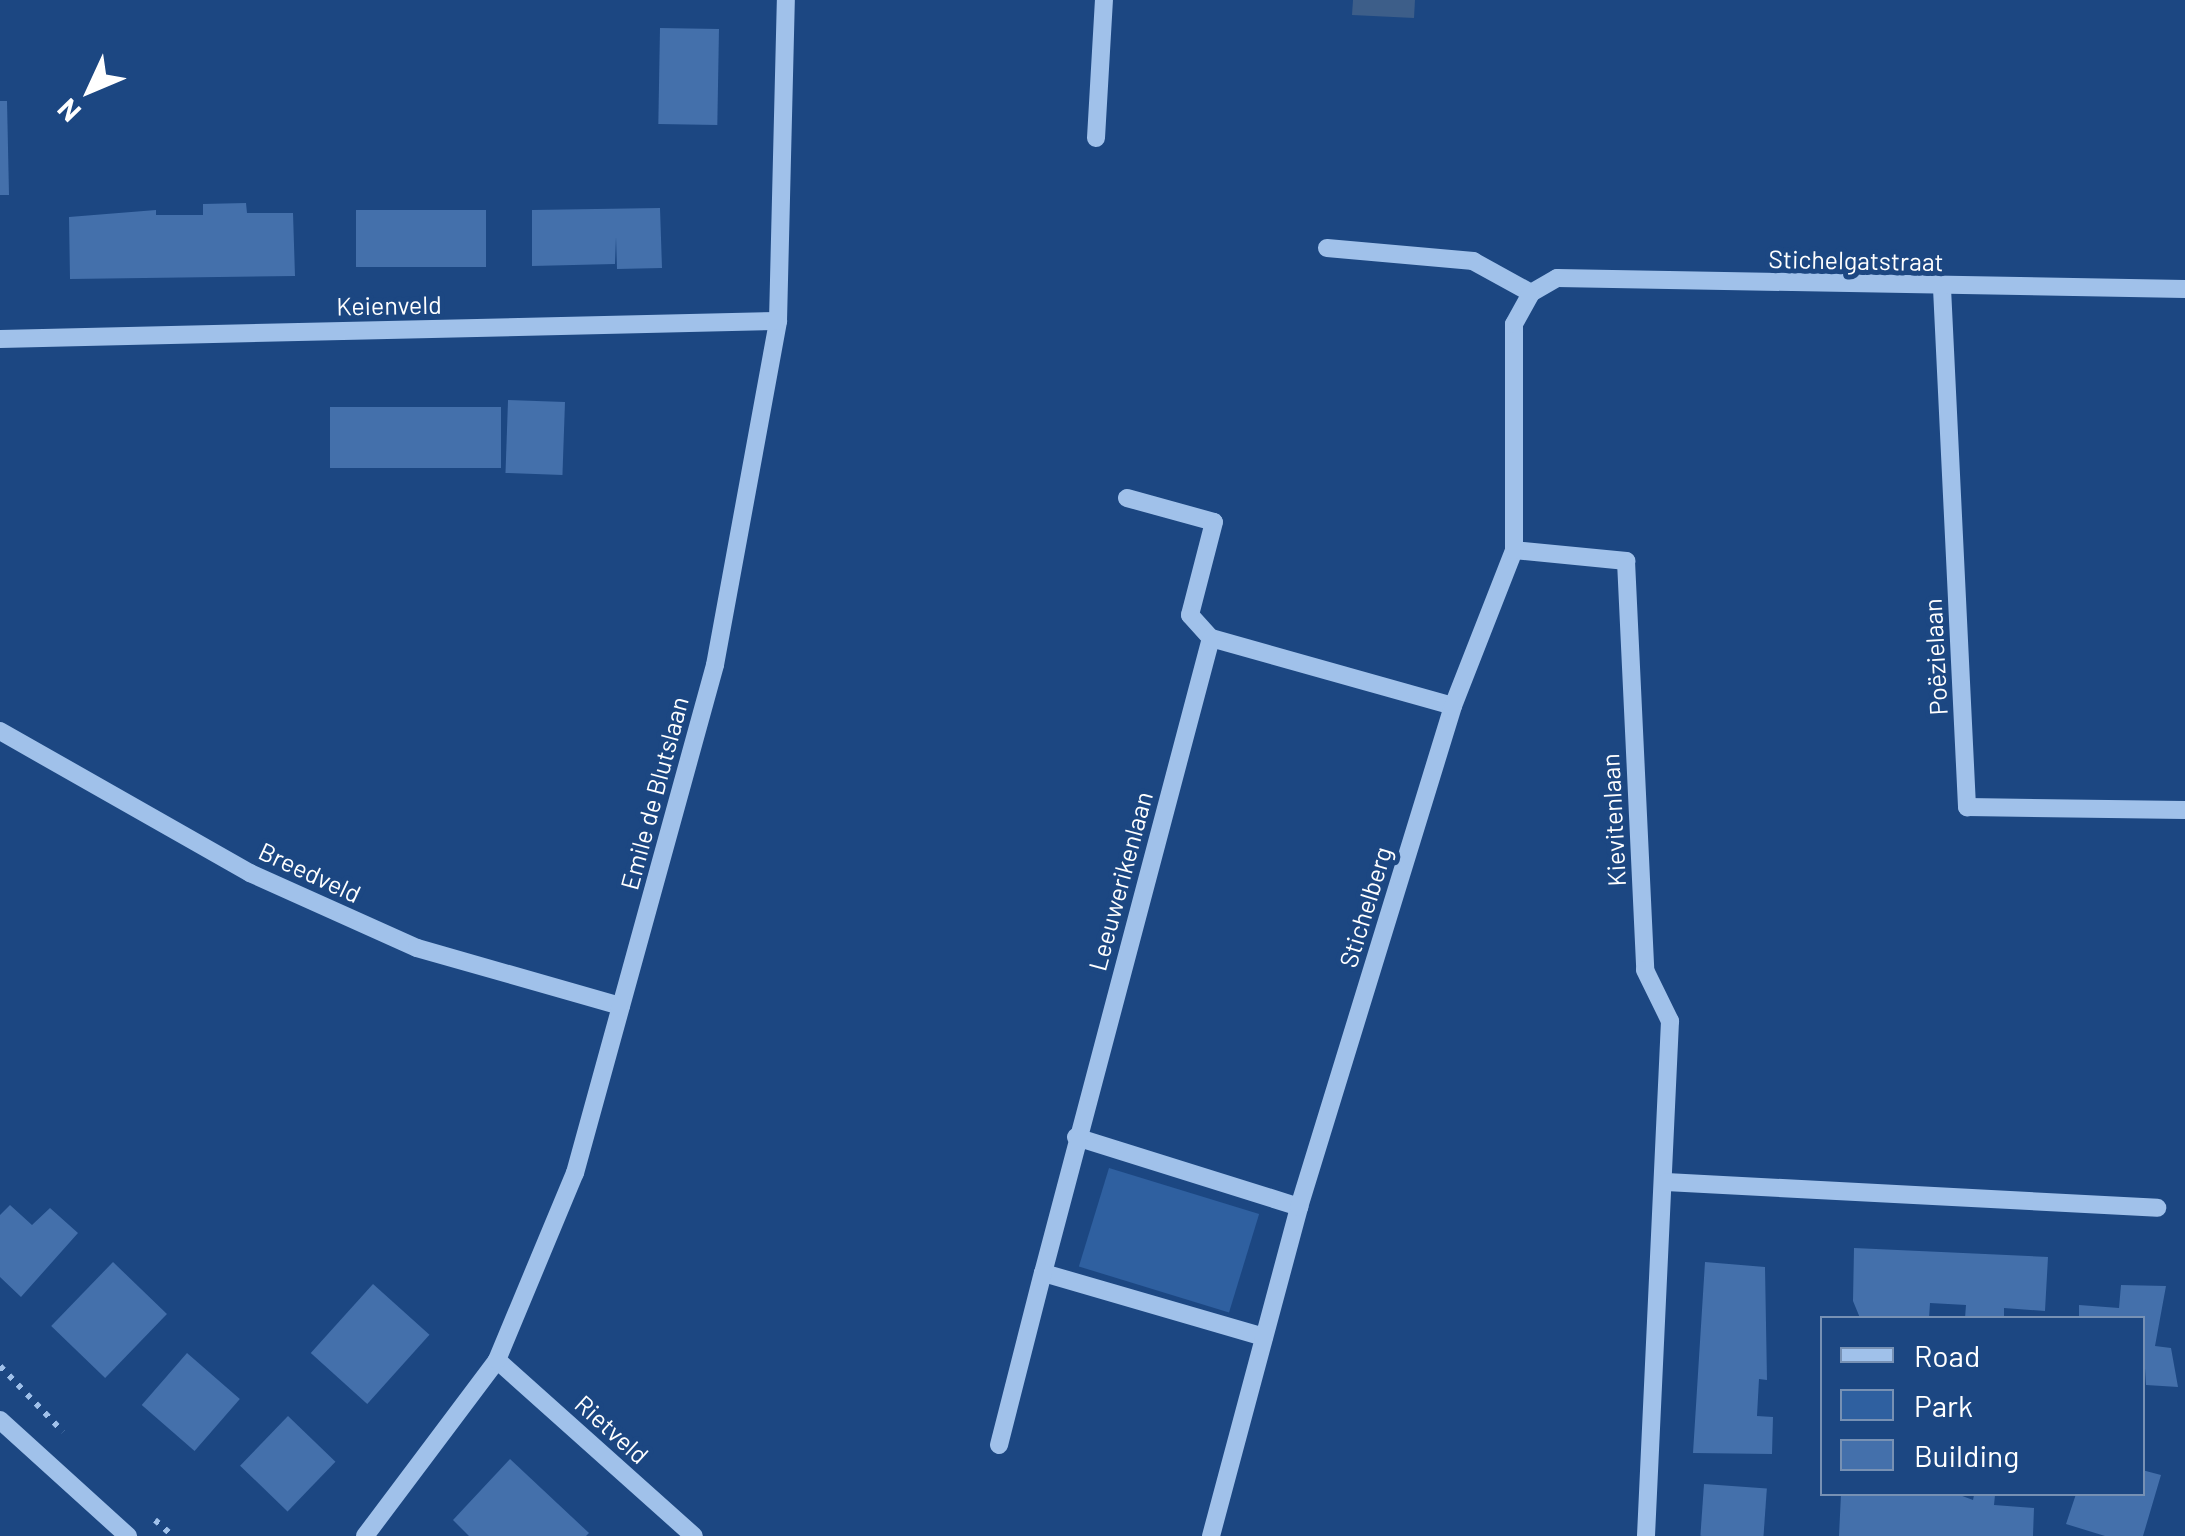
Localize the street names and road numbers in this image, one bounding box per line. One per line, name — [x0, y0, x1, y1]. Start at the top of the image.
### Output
street label: Stichelgatstraat — [1768, 243, 1944, 277]
street label: Keienveld — [336, 289, 442, 321]
street label: Poëzielaan — [1917, 598, 1953, 716]
street label: Emile de Blutslaan — [614, 693, 694, 893]
street label: Kievitenlaan — [1595, 753, 1631, 887]
street label: Leeuwerikenlaan — [1082, 788, 1158, 974]
street label: Breedveld — [254, 835, 366, 909]
street label: Stichelberg — [1332, 843, 1398, 971]
street label: Rietveld — [569, 1388, 655, 1470]

